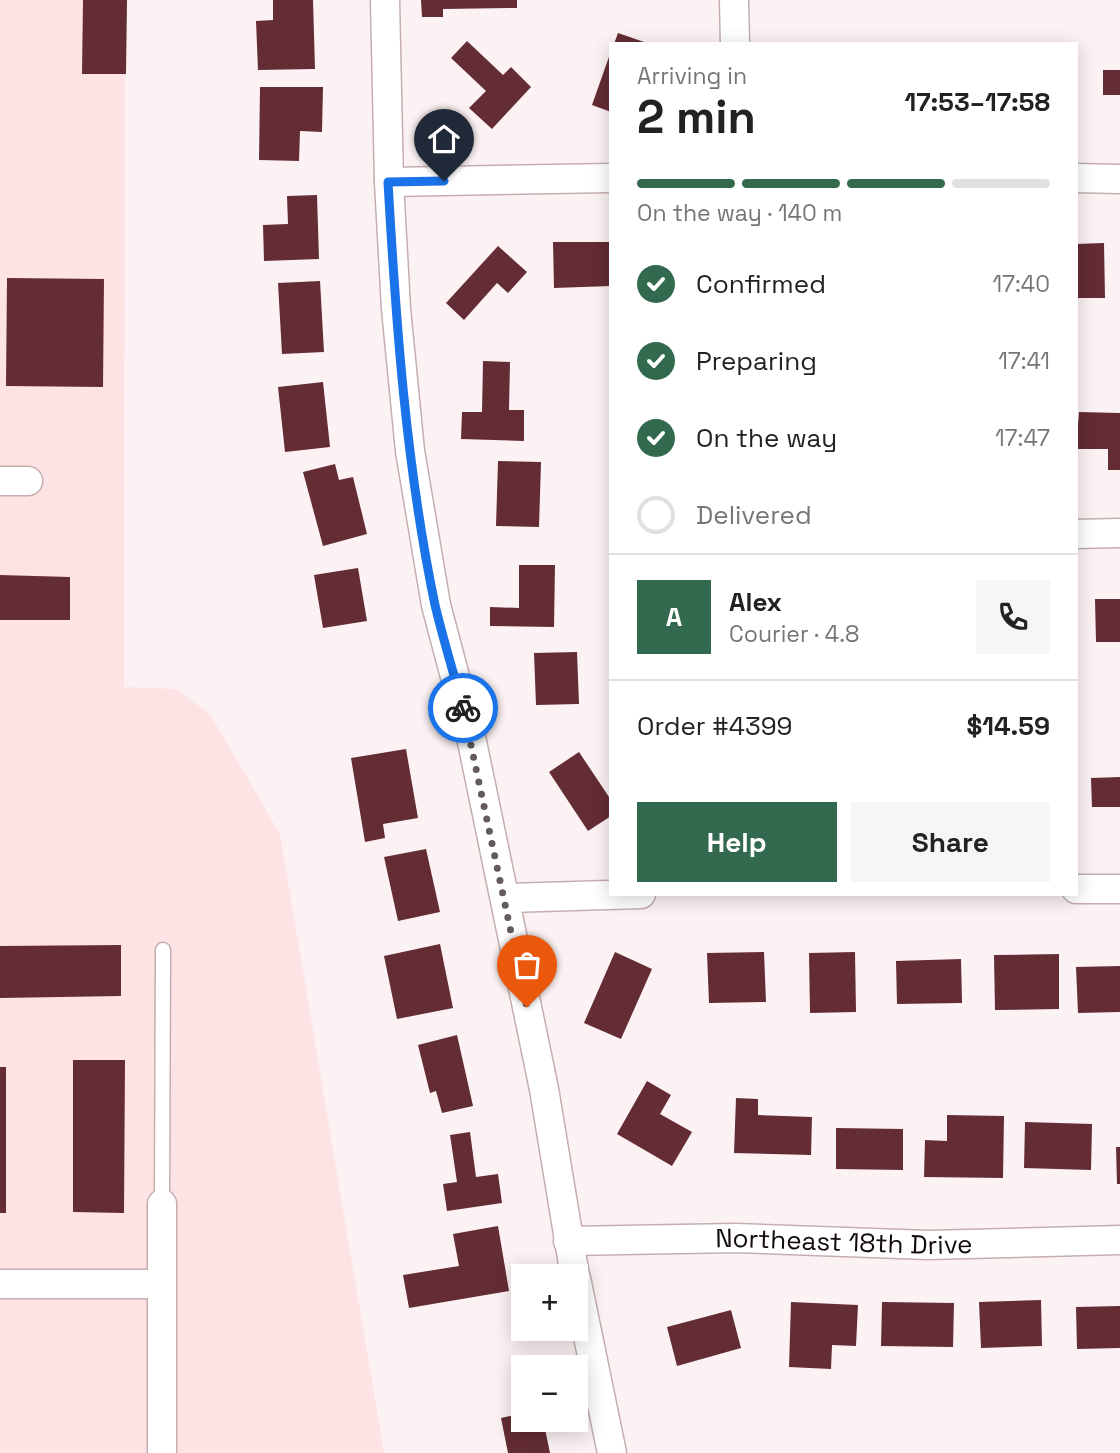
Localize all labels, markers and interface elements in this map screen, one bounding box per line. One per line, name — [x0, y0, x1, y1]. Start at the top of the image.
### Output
text: Arriving in — [637, 61, 747, 91]
text: 17:53–17:58 — [904, 85, 1050, 119]
text: 2 min — [637, 88, 756, 146]
pin — [414, 109, 474, 181]
icon: home — [425, 120, 463, 158]
text: On the way · 140 m — [637, 198, 842, 228]
icon: check — [637, 265, 675, 303]
text: Confirmed — [696, 267, 826, 301]
text: 17:40 — [992, 269, 1050, 299]
icon: check — [637, 342, 675, 380]
text: Preparing — [696, 344, 817, 378]
text: 17:41 — [998, 346, 1050, 376]
icon: check — [637, 419, 675, 457]
text: On the way — [696, 421, 837, 455]
text: 17:47 — [995, 423, 1050, 453]
text: Delivered — [696, 498, 812, 532]
button: phone — [976, 580, 1050, 654]
text: Alex — [729, 585, 782, 619]
text: A — [666, 600, 682, 634]
text: Courier · 4.8 — [729, 619, 859, 649]
courier — [428, 673, 498, 743]
icon: bike — [444, 689, 482, 727]
text: Order #4399 — [637, 709, 792, 743]
text: $14.59 — [967, 709, 1050, 743]
button: Help — [637, 802, 837, 882]
button: Share — [851, 802, 1050, 882]
pin — [497, 935, 557, 1007]
icon: bag — [508, 946, 546, 984]
street label: Northeast 18th Drive — [715, 1221, 973, 1262]
map controls — [511, 1264, 588, 1432]
button: + — [511, 1264, 588, 1341]
button: − — [511, 1355, 588, 1432]

